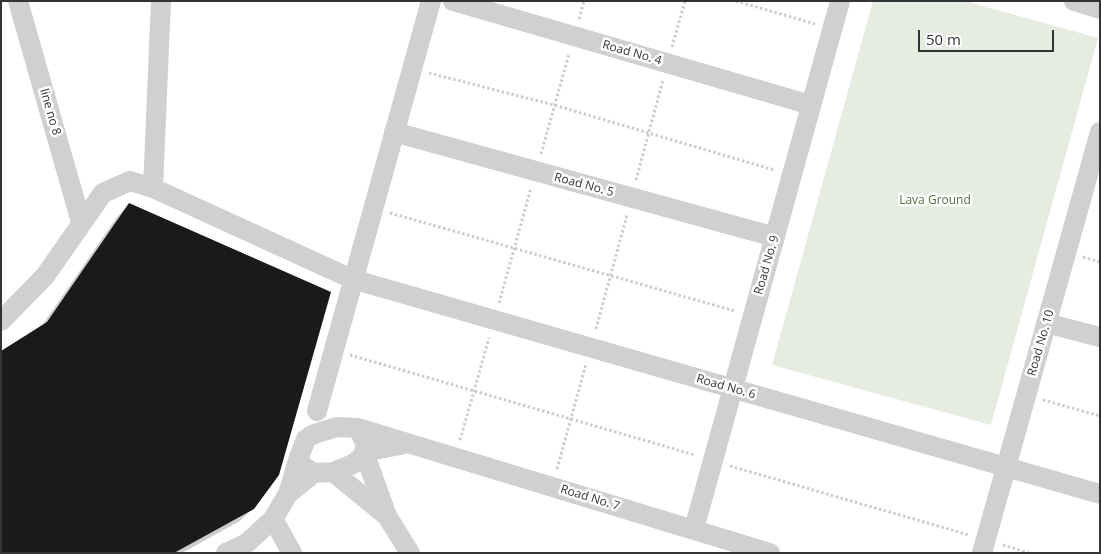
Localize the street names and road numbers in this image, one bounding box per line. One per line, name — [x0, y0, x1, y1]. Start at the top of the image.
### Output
street label: Road No. 4 — [601, 38, 663, 68]
street label: line no 8 — [36, 87, 64, 137]
street label: Road No. 5 — [553, 170, 615, 200]
street label: Road No. 9 — [752, 234, 782, 296]
street label: Road No. 10 — [1025, 308, 1057, 378]
street label: Road No. 6 — [695, 372, 757, 402]
street label: Road No. 7 — [559, 482, 621, 514]

